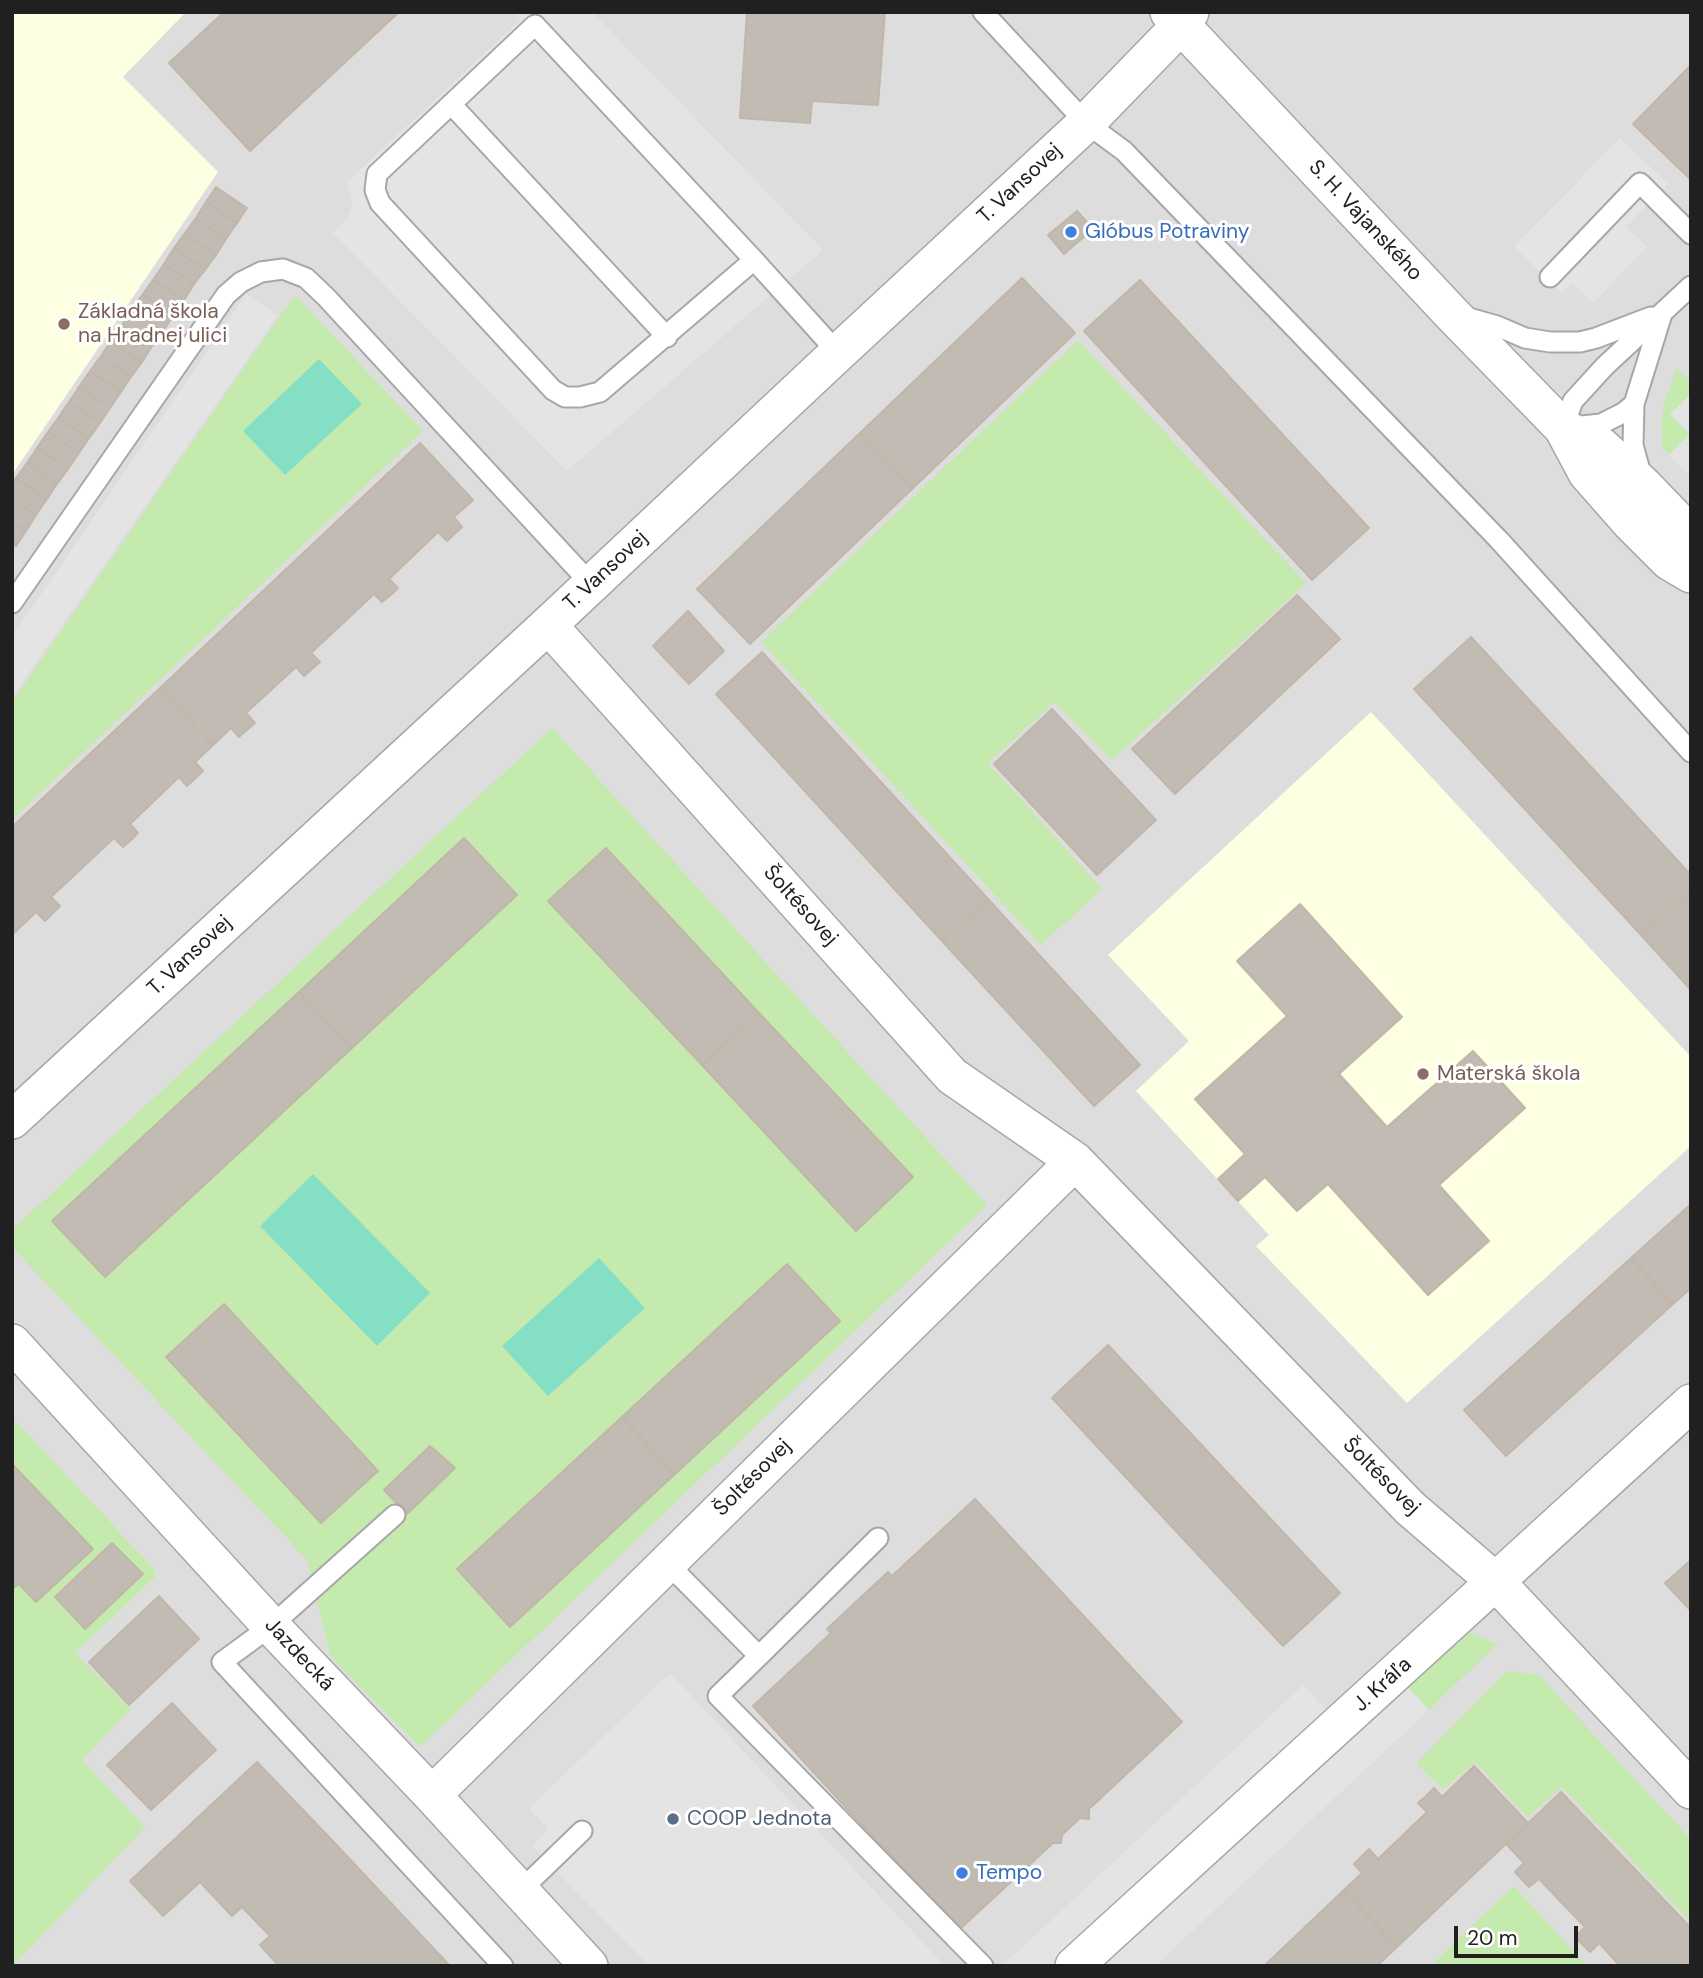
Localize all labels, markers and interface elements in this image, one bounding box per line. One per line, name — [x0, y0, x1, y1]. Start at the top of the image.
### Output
street label: T. Vansovej — [973, 139, 1067, 229]
street label: S. H. Vajanského — [1303, 155, 1427, 287]
place label: Glóbus Potraviny — [1085, 219, 1250, 245]
marker: Glóbus Potraviny — [1063, 224, 1079, 240]
place label: Základná škola na Hradnej ulici — [78, 299, 227, 349]
marker: Základná škola na Hradnej ulici — [56, 316, 72, 332]
street label: T. Vansovej — [559, 526, 653, 616]
street label: Šoltésovej — [757, 861, 843, 951]
street label: T. Vansovej — [143, 911, 237, 1001]
place label: Materská škola — [1437, 1061, 1580, 1087]
marker: Materská škola — [1415, 1066, 1431, 1082]
street label: Šoltésovej — [1337, 1433, 1425, 1521]
street label: Šoltésovej — [709, 1434, 797, 1522]
street label: Jazdecká — [259, 1613, 339, 1697]
street label: J. Kráľa — [1349, 1653, 1417, 1717]
place label: COOP Jednota — [687, 1806, 832, 1832]
marker: COOP Jednota — [665, 1811, 681, 1827]
place label: Tempo — [976, 1860, 1042, 1886]
marker: Tempo — [954, 1865, 970, 1881]
scale bar — [1458, 1912, 1582, 1956]
text: 20 m — [1467, 1924, 1518, 1952]

